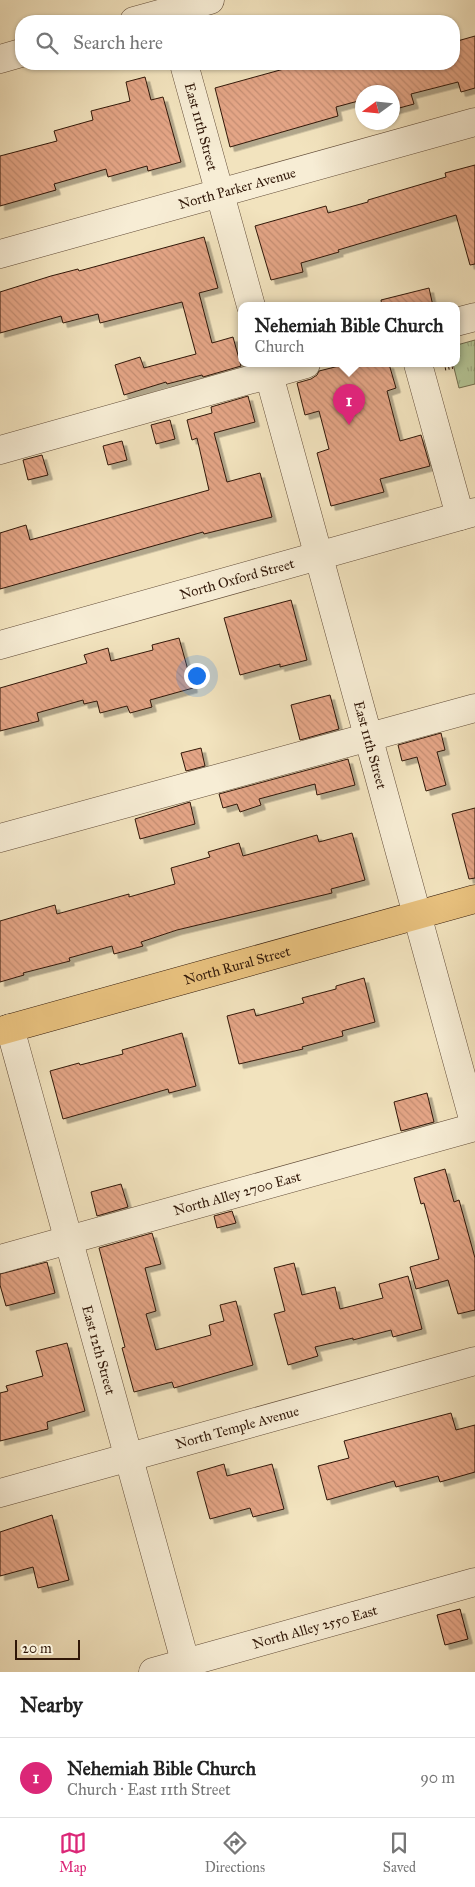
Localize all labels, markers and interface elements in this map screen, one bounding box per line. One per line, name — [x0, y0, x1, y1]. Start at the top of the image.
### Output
search box — [15, 15, 460, 70]
icon: search — [33, 29, 61, 57]
text: Search here — [73, 31, 163, 54]
street label: East 11th Street — [181, 81, 221, 173]
north arrow — [355, 85, 400, 130]
street label: North Parker Avenue — [176, 164, 298, 213]
popup — [238, 302, 460, 367]
text: Nehemiah Bible Church — [255, 314, 443, 337]
text: Church — [255, 337, 304, 356]
pin: 1 — [333, 384, 365, 425]
street label: North Oxford Street — [178, 555, 296, 603]
your location — [184, 663, 210, 689]
street label: East 11th Street — [350, 699, 390, 791]
street label: North Rural Street — [182, 943, 292, 989]
street label: North Alley 2700 East — [172, 1168, 303, 1219]
street label: East 12th Street — [78, 1303, 119, 1397]
street label: North Temple Avenue — [173, 1402, 301, 1453]
street label: North Alley 2550 East — [250, 1602, 379, 1653]
scale bar — [15, 1637, 80, 1660]
text: 20 m — [22, 1640, 52, 1657]
text: Nearby — [20, 1692, 83, 1718]
text: Nehemiah Bible Church — [67, 1757, 256, 1780]
text: 1 — [33, 1768, 39, 1787]
text: 90 m — [420, 1768, 455, 1787]
text: Church · East 11th Street — [67, 1780, 231, 1799]
tab: Map — [59, 1829, 87, 1876]
tab: Directions — [205, 1829, 265, 1876]
tab: Saved — [383, 1829, 416, 1876]

